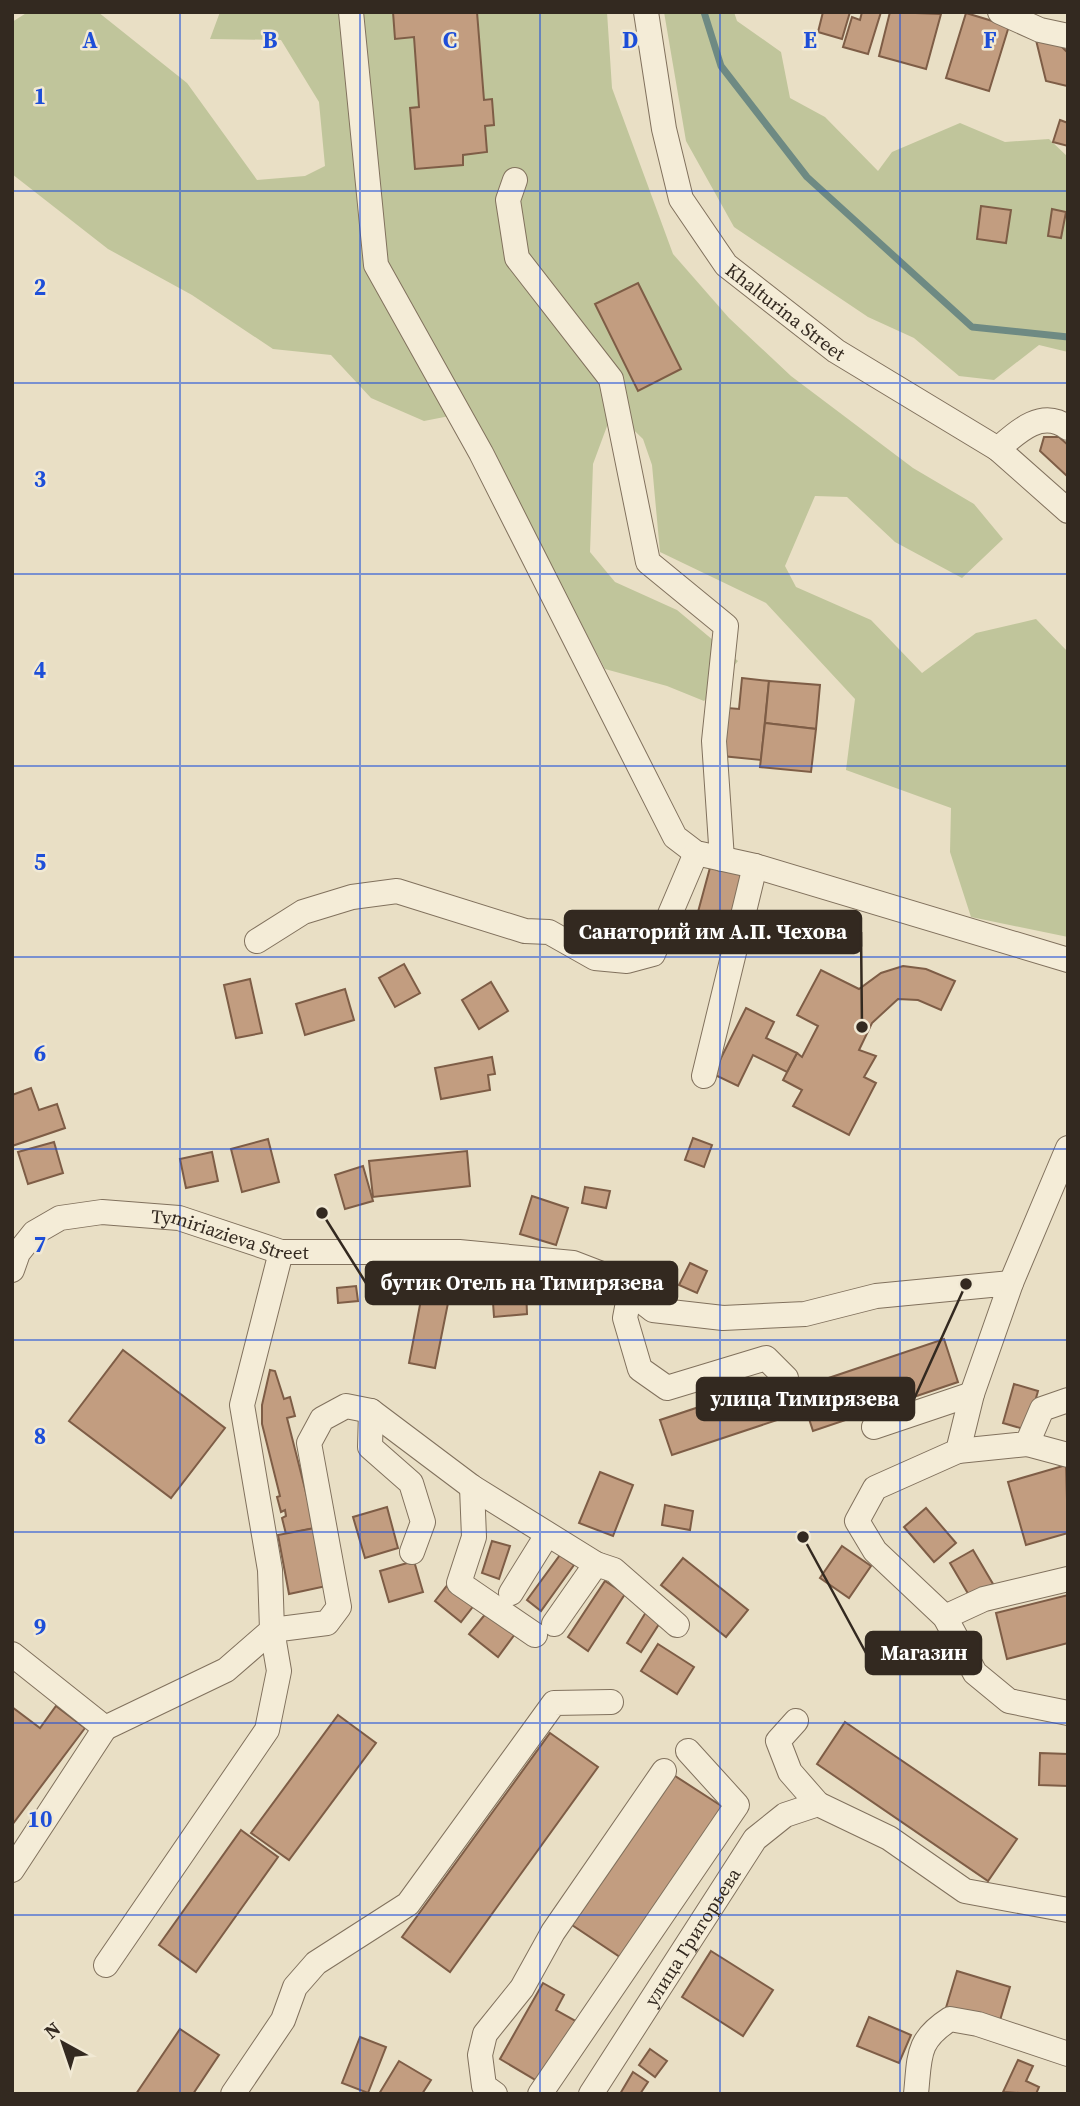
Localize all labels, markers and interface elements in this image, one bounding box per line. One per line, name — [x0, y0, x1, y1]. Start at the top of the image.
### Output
text: A — [82, 24, 98, 56]
text: B — [263, 24, 278, 56]
text: C — [443, 24, 457, 56]
text: D — [622, 24, 638, 56]
text: E — [803, 24, 817, 56]
text: F — [983, 24, 997, 56]
text: 1 — [34, 80, 46, 112]
street label: Khalturina Street — [720, 257, 851, 367]
text: 2 — [34, 271, 46, 303]
text: 3 — [34, 463, 46, 495]
text: 4 — [34, 654, 46, 686]
text: 5 — [34, 846, 46, 878]
callout: Санаторий им А.П. Чехова — [565, 911, 861, 953]
text: Санаторий им А.П. Чехова — [579, 917, 848, 946]
text: 6 — [34, 1037, 46, 1069]
street label: Tymiriazieva Street — [150, 1203, 310, 1265]
text: 7 — [34, 1228, 46, 1260]
callout: бутик Отель на Тимирязева — [366, 1262, 677, 1304]
text: бутик Отель на Тимирязева — [380, 1268, 664, 1297]
callout: улица Тимирязева — [697, 1378, 914, 1420]
text: улица Тимирязева — [710, 1384, 900, 1413]
text: 8 — [34, 1420, 46, 1452]
text: 9 — [34, 1611, 46, 1643]
callout: Магазин — [866, 1632, 981, 1674]
text: Магазин — [880, 1638, 968, 1667]
text: 10 — [28, 1803, 52, 1835]
street label: улица Григорьева — [638, 1862, 746, 2011]
north arrow — [28, 2008, 98, 2078]
text: N — [38, 2015, 66, 2044]

